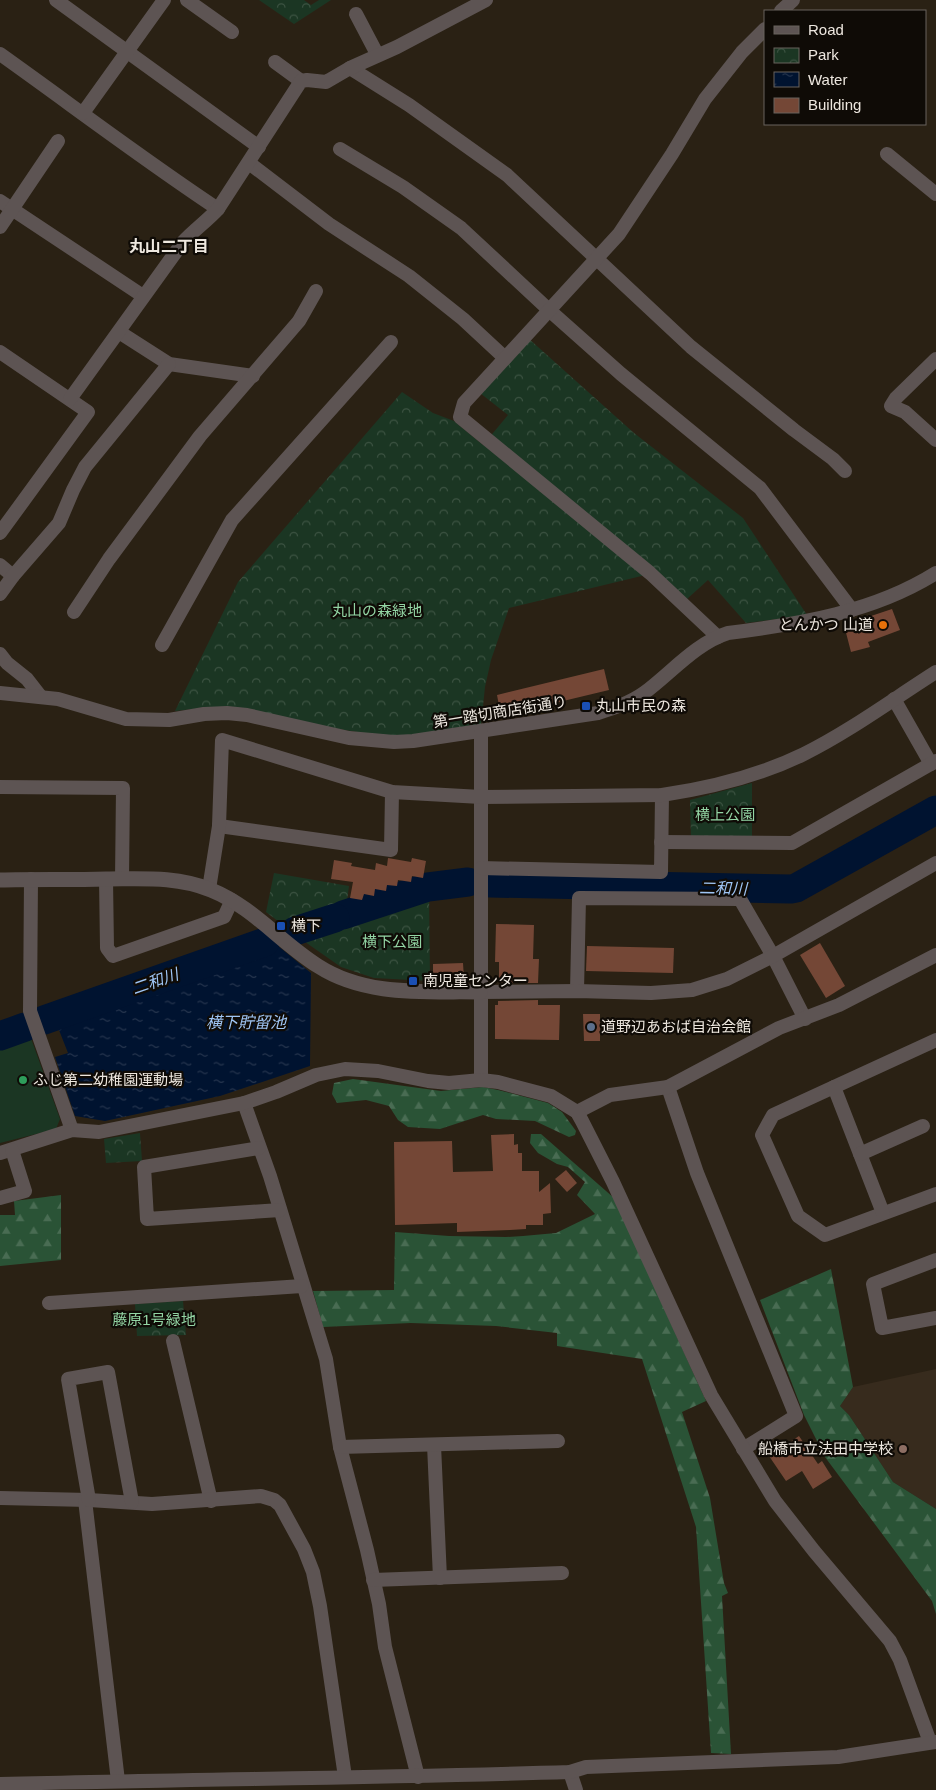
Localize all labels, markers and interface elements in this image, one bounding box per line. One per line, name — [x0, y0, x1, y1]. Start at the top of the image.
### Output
legend — [764, 10, 926, 125]
text: Road — [808, 21, 844, 38]
text: Park — [808, 46, 839, 63]
text: Water — [808, 71, 847, 88]
text: Building — [808, 96, 861, 113]
district label: 丸山二丁目 — [129, 238, 209, 255]
park label: 丸山の森緑地 — [332, 602, 422, 619]
place label: とんかつ 山道 — [779, 616, 873, 633]
marker: とんかつ 山道 — [877, 619, 889, 631]
street label: 第一踏切商店街通り — [432, 693, 568, 730]
place label: 丸山市民の森 — [596, 697, 686, 714]
marker: 丸山市民の森 — [580, 700, 592, 712]
park label: 横上公園 — [695, 806, 755, 823]
water label: 二和川 — [699, 880, 749, 897]
place label: 横下 — [291, 917, 321, 934]
marker: 横下 — [275, 920, 287, 932]
park label: 横下公園 — [362, 933, 422, 950]
water label: 二和川 — [130, 965, 183, 997]
place label: 南児童センター — [423, 972, 528, 989]
marker: 南児童センター — [407, 975, 419, 987]
water label: 横下貯留池 — [206, 1014, 288, 1031]
place label: 道野辺あおば自治会館 — [601, 1018, 751, 1035]
marker: 道野辺あおば自治会館 — [585, 1021, 597, 1033]
place label: ふじ第二幼稚園運動場 — [33, 1071, 183, 1088]
marker: ふじ第二幼稚園運動場 — [17, 1074, 29, 1086]
park label: 藤原1号緑地 — [112, 1311, 196, 1328]
place label: 船橋市立法田中学校 — [758, 1440, 893, 1457]
marker: 船橋市立法田中学校 — [897, 1443, 909, 1455]

